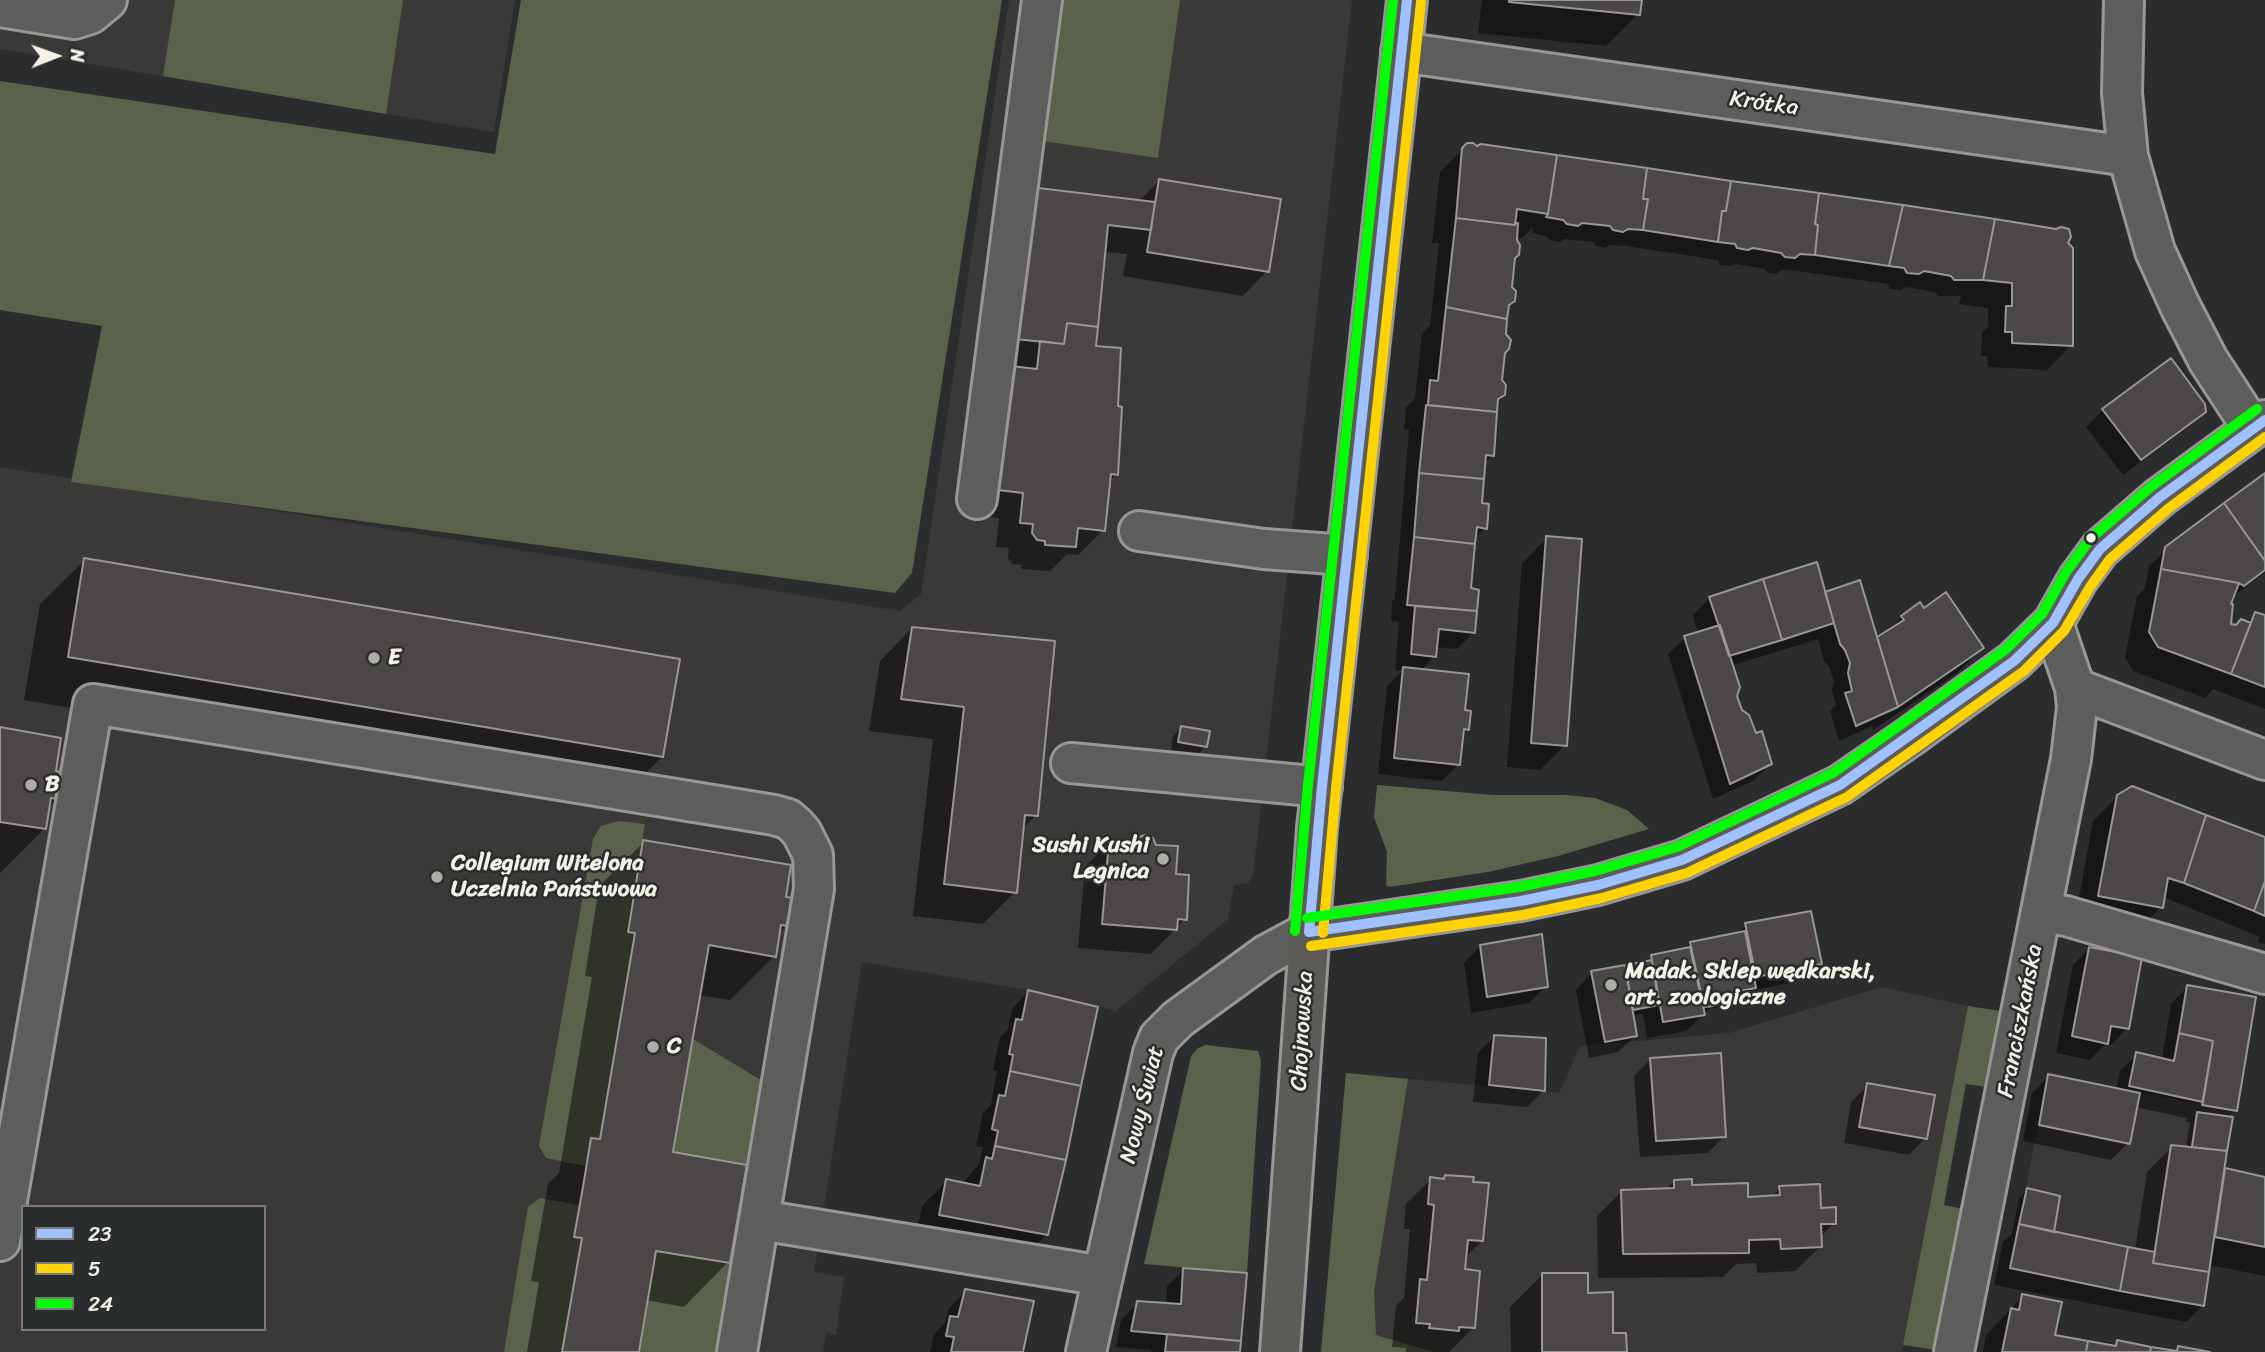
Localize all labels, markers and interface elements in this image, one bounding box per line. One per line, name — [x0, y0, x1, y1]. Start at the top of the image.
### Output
north arrow — [21, 21, 91, 91]
text: N — [61, 49, 94, 62]
street label: Krótka — [1728, 86, 1800, 122]
unlabelled marker — [2084, 531, 2098, 545]
place label: E — [388, 644, 401, 672]
marker: E — [366, 650, 382, 666]
place label: B — [45, 771, 60, 799]
marker: B — [23, 777, 39, 793]
place label: Sushi Kushi Legnica — [1032, 832, 1149, 886]
place label: Collegium Witelona Uczelnia Państwowa — [451, 850, 657, 904]
marker: Sushi Kushi Legnica — [1155, 851, 1171, 867]
marker: Collegium Witelona Uczelnia Państwowa — [429, 869, 445, 885]
street label: Franciszkańska — [1993, 942, 2049, 1100]
place label: Madak. Sklep wędkarski, art. zoologiczne — [1625, 958, 1876, 1012]
street label: Chojnowska — [1286, 970, 1320, 1092]
marker: Madak. Sklep wędkarski, art. zoologiczne — [1603, 977, 1619, 993]
place label: C — [667, 1033, 681, 1061]
marker: C — [645, 1039, 661, 1055]
street label: Nowy Świat — [1115, 1044, 1171, 1166]
legend — [21, 1205, 266, 1331]
text: 23 — [88, 1215, 112, 1253]
text: 5 — [88, 1250, 101, 1288]
text: 24 — [88, 1285, 113, 1323]

